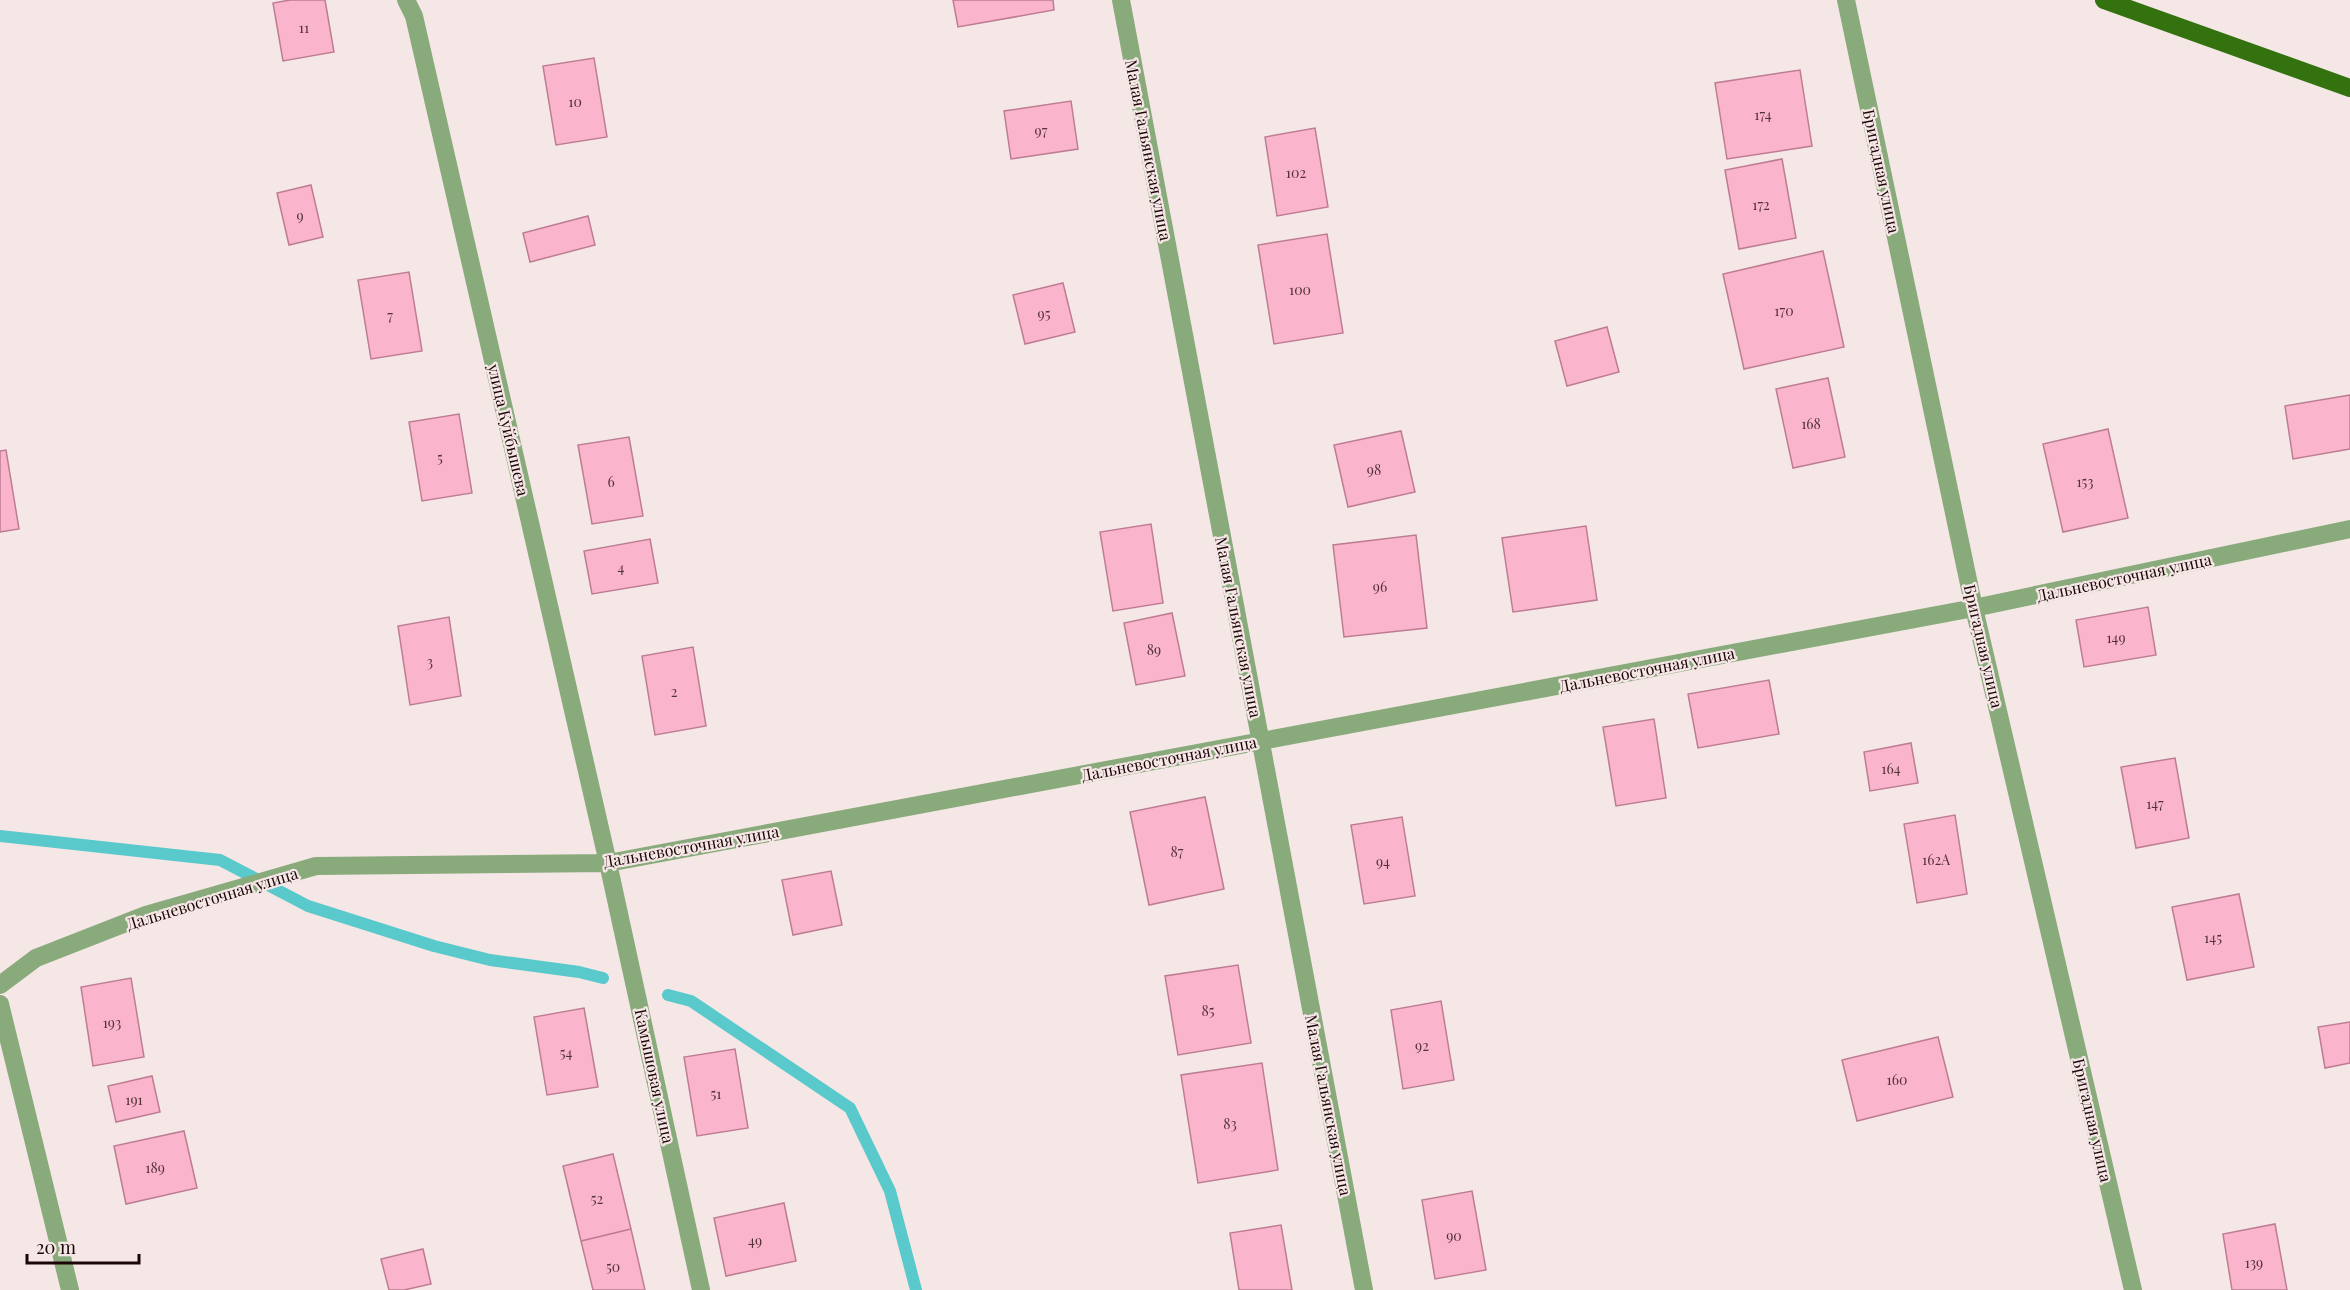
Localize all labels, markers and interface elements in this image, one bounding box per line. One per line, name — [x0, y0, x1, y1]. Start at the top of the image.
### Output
house number: 11 — [299, 18, 309, 37]
street label: Малая Гальянская улица — [1121, 58, 1177, 242]
house number: 10 — [568, 92, 582, 111]
house number: 174 — [1754, 105, 1772, 124]
street label: Бригадная улица — [1859, 107, 1905, 235]
house number: 97 — [1035, 121, 1048, 140]
house number: 102 — [1286, 163, 1306, 182]
house number: 172 — [1752, 195, 1770, 214]
house number: 9 — [296, 206, 304, 225]
house number: 100 — [1289, 280, 1311, 299]
house number: 170 — [1774, 301, 1794, 320]
house number: 95 — [1038, 304, 1051, 323]
house number: 7 — [387, 306, 393, 325]
street label: улица Куйбышева — [483, 361, 534, 498]
house number: 168 — [1801, 414, 1821, 433]
house number: 5 — [437, 448, 443, 467]
house number: 98 — [1367, 460, 1381, 479]
house number: 6 — [607, 472, 615, 491]
house number: 153 — [2076, 472, 2094, 491]
street label: Малая Гальянская улица — [1211, 535, 1267, 719]
street label: Дальневосточная улица — [2035, 548, 2213, 606]
house number: 4 — [618, 558, 625, 577]
house number: 96 — [1373, 577, 1387, 596]
street label: Бригадная улица — [1960, 582, 2008, 710]
house number: 149 — [2106, 628, 2126, 647]
house number: 89 — [1147, 640, 1161, 659]
street label: Дальневосточная улица — [1558, 642, 1736, 696]
house number: 3 — [427, 652, 433, 671]
house number: 2 — [671, 682, 678, 701]
street label: Дальневосточная улица — [1080, 731, 1258, 785]
house number: 164 — [1881, 759, 1901, 778]
house number: 147 — [2146, 794, 2164, 813]
street label: Дальневосточная улица — [601, 820, 781, 872]
house number: 87 — [1171, 842, 1184, 861]
house number: 162А — [1922, 850, 1950, 869]
house number: 94 — [1376, 852, 1390, 871]
street label: Дальневосточная улица — [124, 862, 300, 934]
house number: 145 — [2204, 928, 2222, 947]
house number: 85 — [1201, 1001, 1215, 1020]
street label: Камышовая улица — [630, 1007, 680, 1145]
house number: 193 — [103, 1013, 121, 1032]
street label: Малая Гальянская улица — [1301, 1013, 1357, 1197]
house number: 92 — [1415, 1036, 1429, 1055]
house number: 54 — [560, 1043, 572, 1062]
street label: Бригадная улица — [2069, 1056, 2117, 1184]
house number: 160 — [1887, 1070, 1907, 1089]
house number: 51 — [711, 1084, 722, 1103]
house number: 191 — [125, 1090, 143, 1109]
house number: 83 — [1223, 1114, 1237, 1133]
house number: 189 — [145, 1158, 165, 1177]
house number: 52 — [591, 1189, 604, 1208]
house number: 90 — [1446, 1226, 1462, 1245]
scale bar — [27, 1227, 140, 1265]
house number: 49 — [748, 1231, 762, 1250]
text: 20 m — [36, 1235, 76, 1259]
house number: 139 — [2245, 1253, 2263, 1272]
house number: 50 — [606, 1257, 620, 1276]

